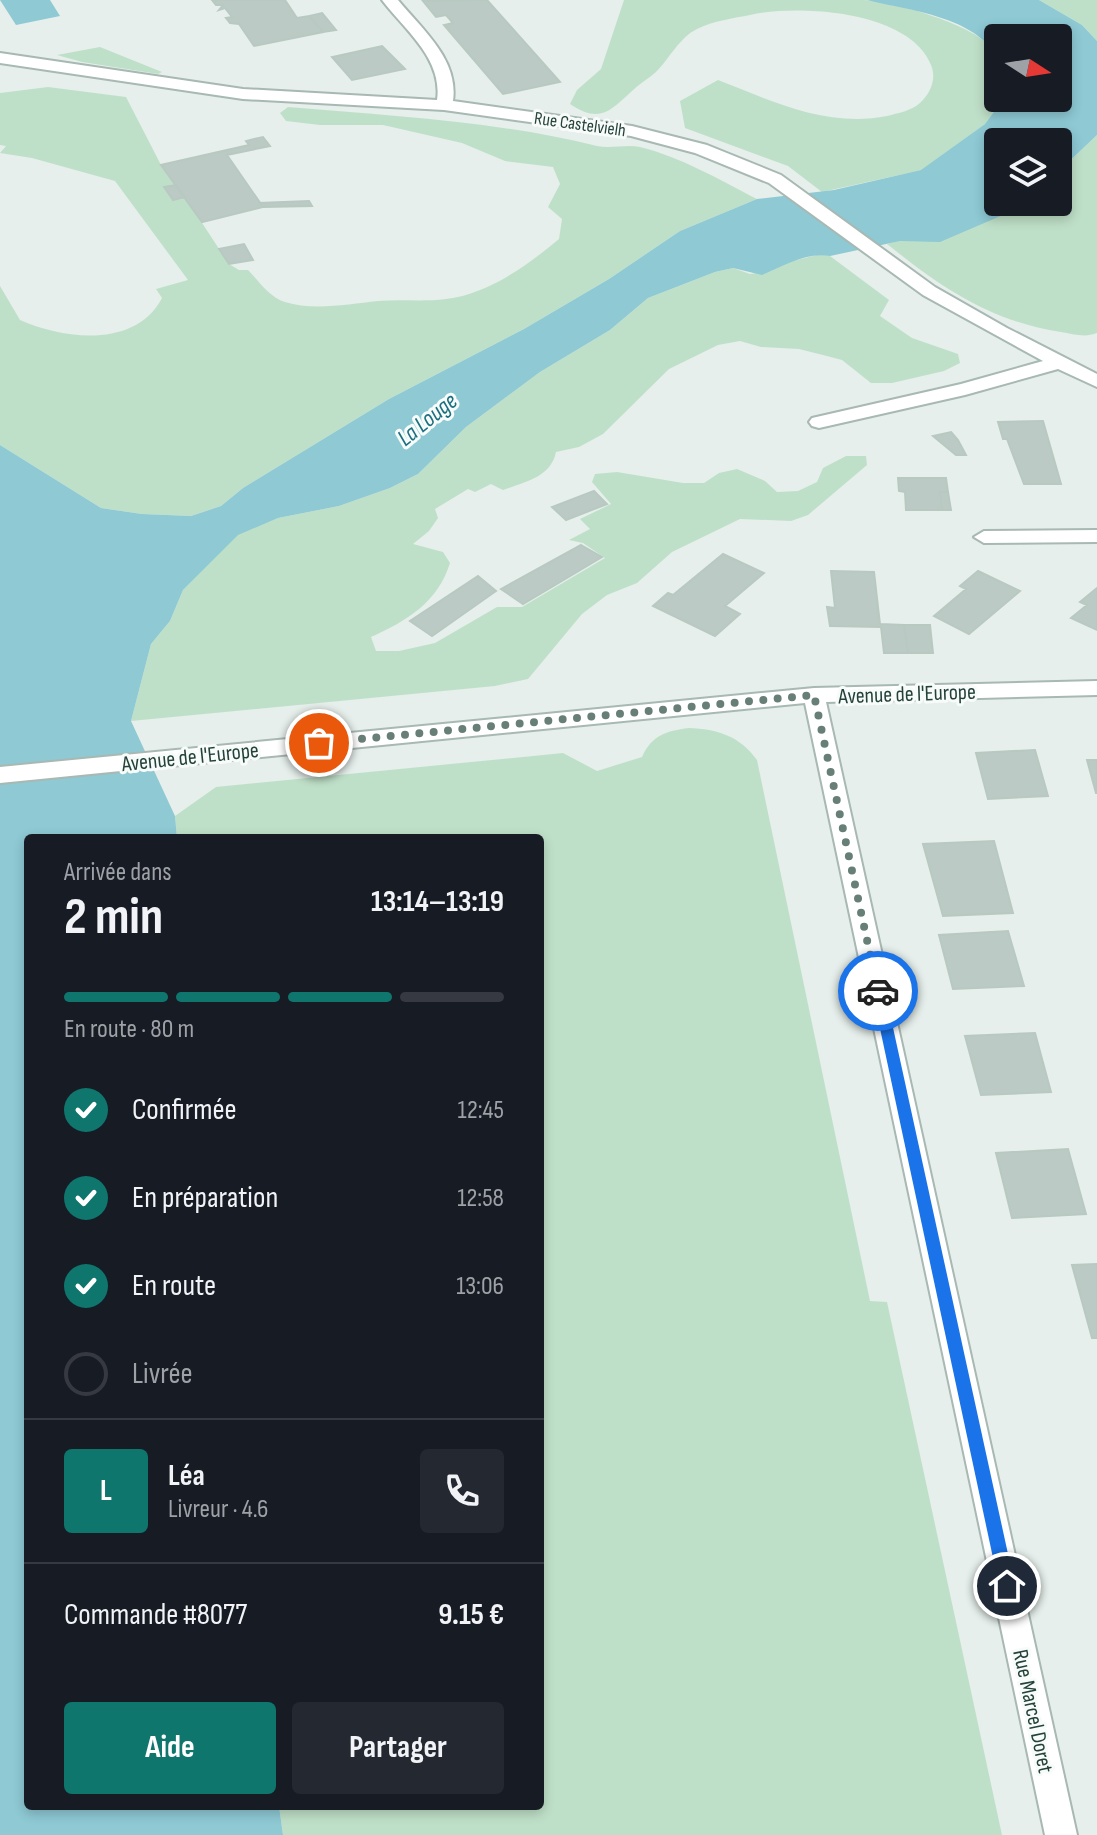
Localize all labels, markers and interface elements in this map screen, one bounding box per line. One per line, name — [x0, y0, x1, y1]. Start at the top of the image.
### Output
north arrow — [984, 24, 1072, 112]
map controls — [984, 24, 1072, 216]
street label: Rue Castelvielh — [533, 108, 627, 141]
button: layers — [984, 128, 1072, 216]
water label: La Louge — [391, 386, 463, 452]
street label: Avenue de l'Europe — [837, 679, 976, 710]
pin — [285, 709, 353, 777]
icon: bag — [297, 721, 341, 765]
street label: Avenue de l'Europe — [119, 737, 260, 778]
text: Arrivée dans — [64, 857, 172, 888]
text: 13:14–13:19 — [371, 884, 504, 920]
text: 2 min — [64, 886, 163, 949]
courier — [838, 951, 918, 1031]
icon: car — [856, 969, 900, 1013]
text: En route · 80 m — [64, 1014, 194, 1045]
icon: check — [64, 1088, 108, 1132]
text: Confirmée — [132, 1092, 237, 1128]
text: 12:45 — [458, 1095, 504, 1126]
icon: check — [64, 1176, 108, 1220]
text: En préparation — [132, 1180, 278, 1216]
text: 12:58 — [457, 1183, 504, 1214]
icon: check — [64, 1264, 108, 1308]
text: En route — [132, 1268, 216, 1304]
text: 13:06 — [456, 1271, 504, 1302]
text: Livrée — [132, 1356, 193, 1392]
button: phone — [420, 1449, 504, 1533]
text: Léa — [168, 1458, 205, 1494]
text: L — [100, 1473, 112, 1509]
text: Livreur · 4.6 — [168, 1494, 268, 1525]
pin — [973, 1552, 1041, 1620]
icon: home — [985, 1564, 1029, 1608]
text: Commande #8077 — [64, 1597, 247, 1633]
text: 9.15 € — [438, 1597, 504, 1633]
street label: Rue Marcel Doret — [1006, 1647, 1059, 1776]
button: Aide — [64, 1702, 276, 1794]
button: Partager — [292, 1702, 504, 1794]

